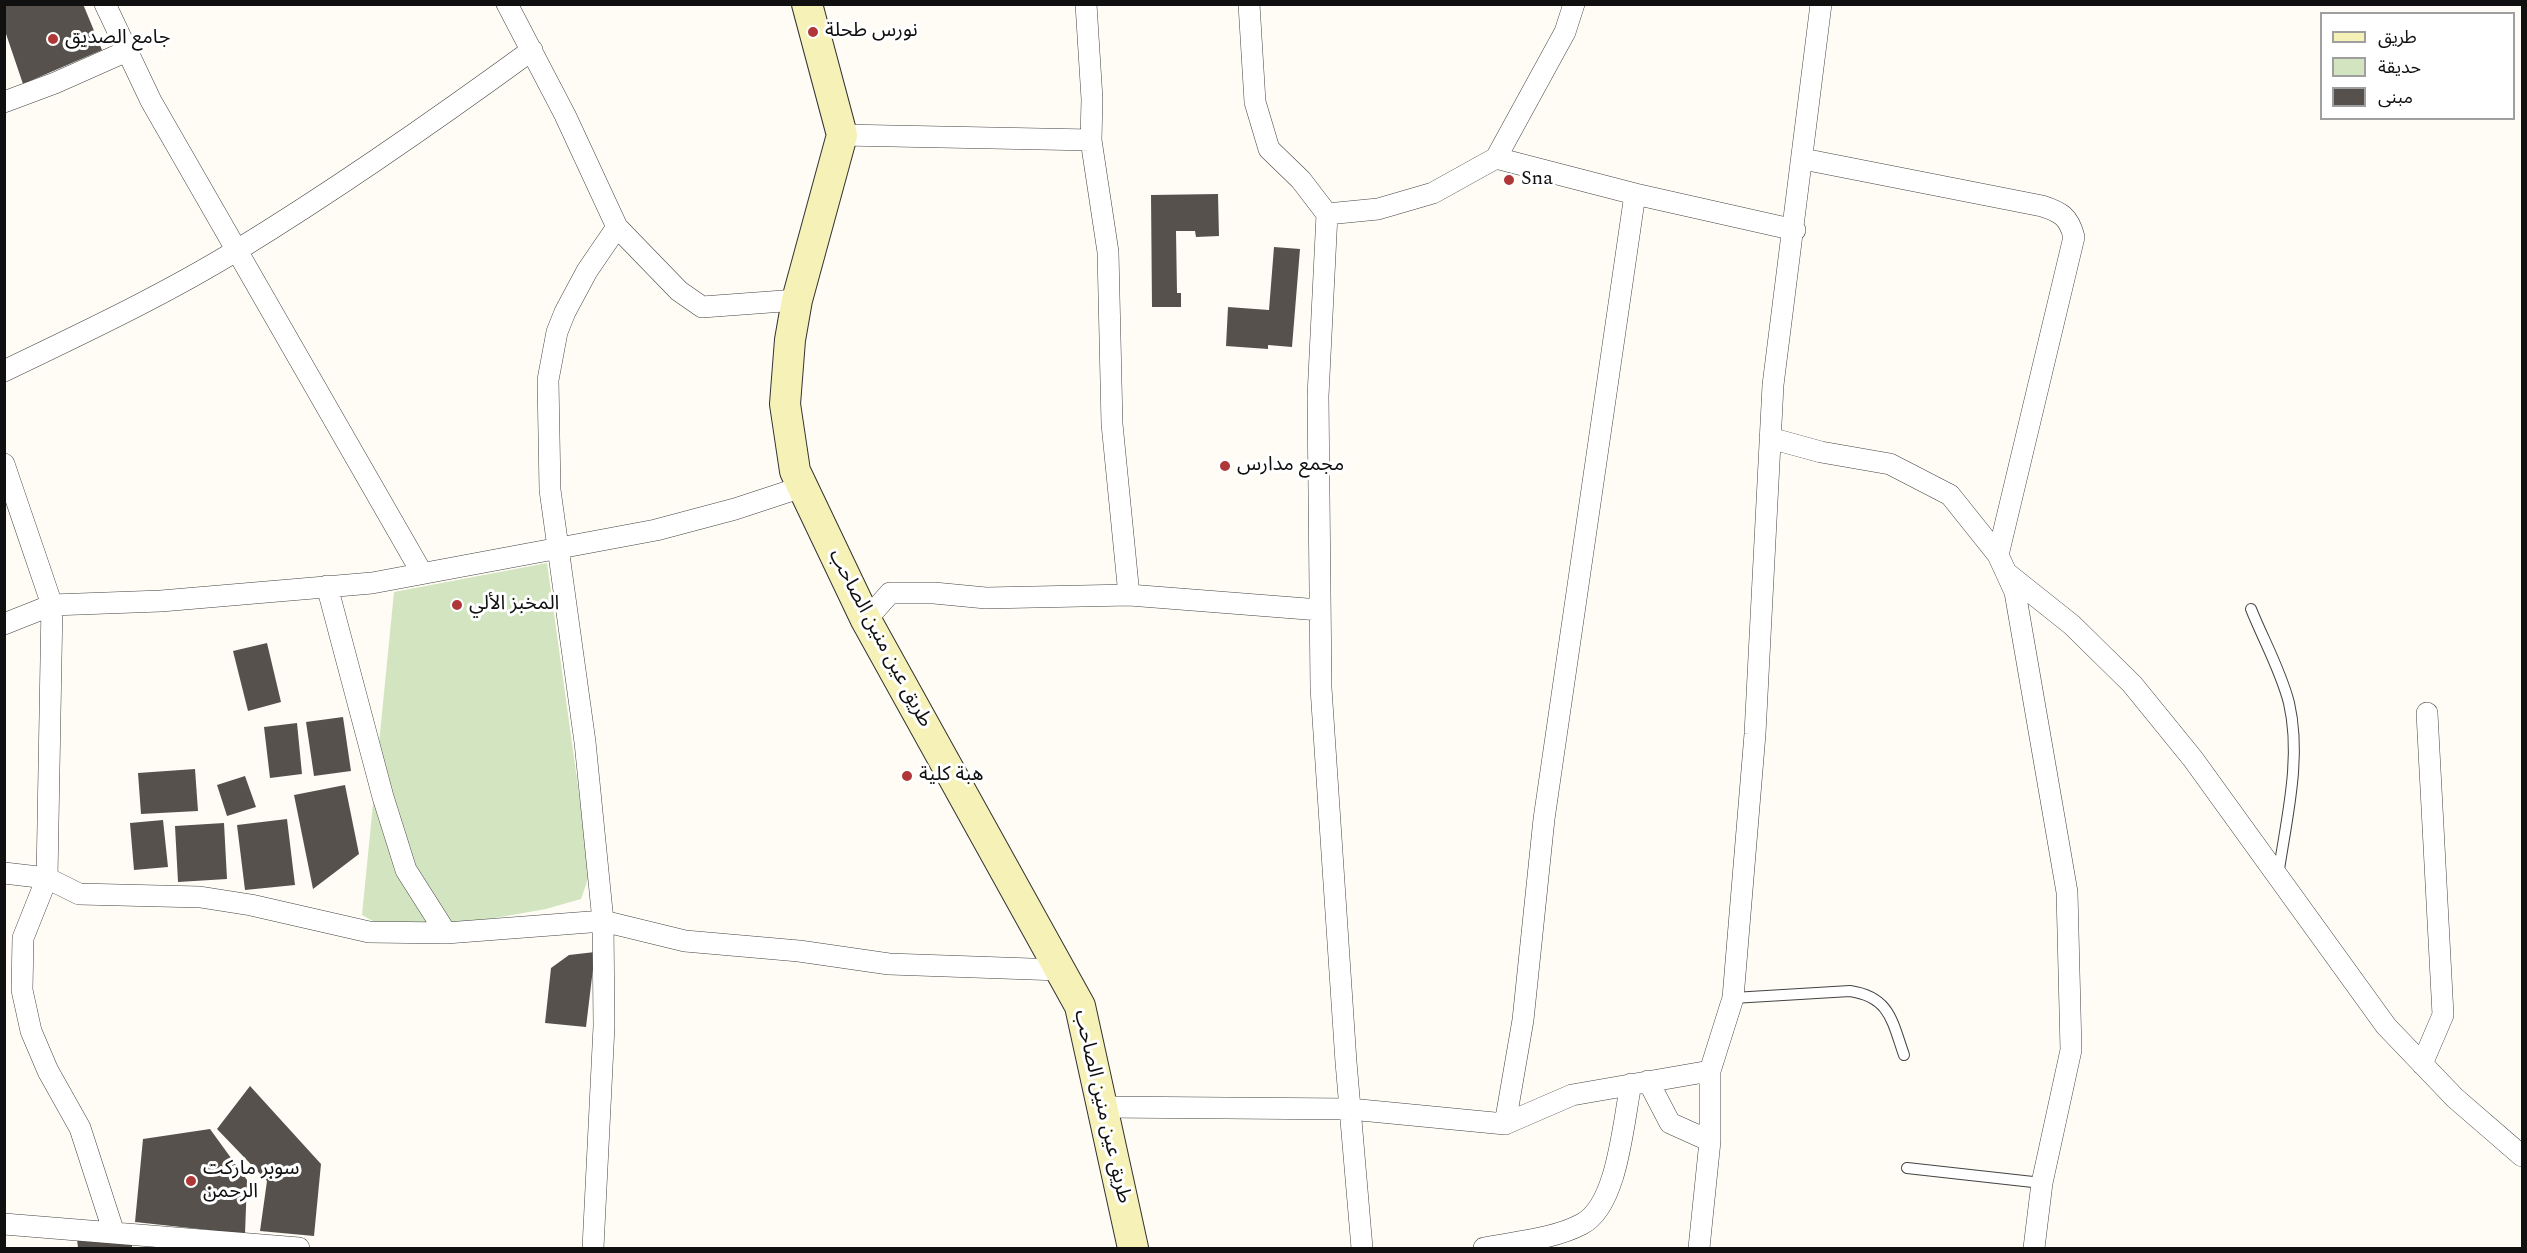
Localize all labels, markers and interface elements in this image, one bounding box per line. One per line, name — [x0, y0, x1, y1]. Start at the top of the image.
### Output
legend — [2320, 12, 2515, 120]
place label: نورس طحلة — [825, 20, 918, 44]
text: طريق — [2378, 24, 2417, 51]
marker: نورس طحلة — [806, 25, 820, 39]
place label: جامع الصديق — [65, 27, 170, 51]
marker: جامع الصديق — [46, 32, 60, 46]
text: حديقة — [2378, 54, 2421, 81]
text: مبنى — [2378, 84, 2413, 111]
place label: Sna — [1521, 168, 1553, 192]
marker: Sna — [1502, 173, 1516, 187]
place label: مجمع مدارس — [1237, 454, 1344, 478]
marker: مجمع مدارس — [1218, 459, 1232, 473]
street label: طريق عين منين الصاحب — [822, 546, 936, 732]
place label: المخبز الألي — [469, 593, 559, 617]
marker: المخبز الألي — [450, 598, 464, 612]
place label: هبة كلية — [919, 764, 983, 788]
marker: هبة كلية — [900, 769, 914, 783]
street label: طريق عين منين الصاحب — [1067, 1008, 1135, 1206]
place label: سوبر ماركت الرحمن — [203, 1158, 299, 1205]
marker: سوبر ماركت الرحمن — [184, 1174, 198, 1188]

